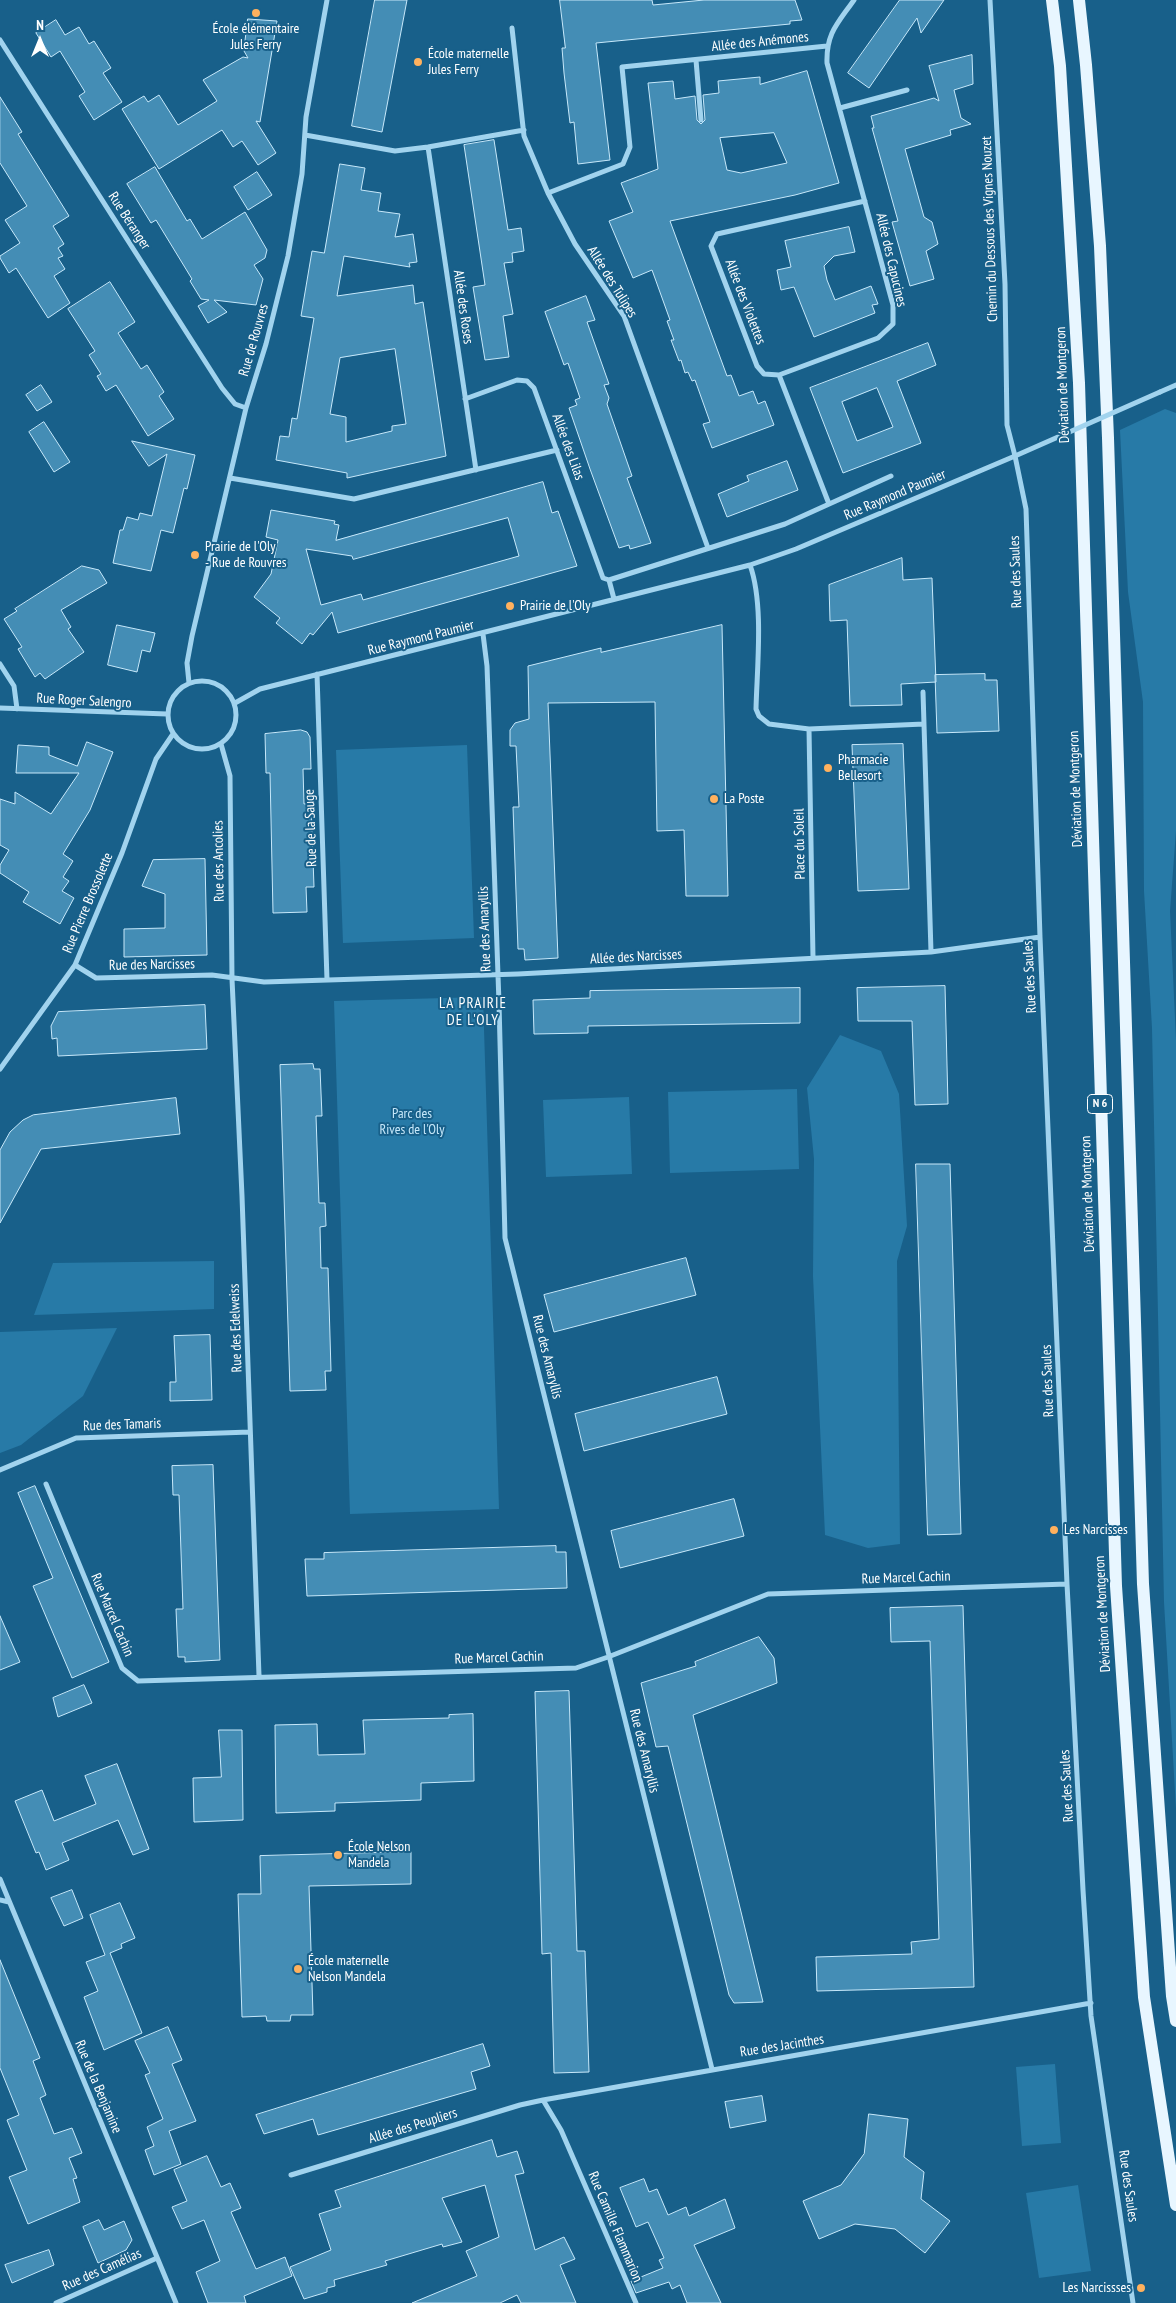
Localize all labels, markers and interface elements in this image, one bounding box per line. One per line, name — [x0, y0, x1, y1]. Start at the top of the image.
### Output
marker: École élémentaire Jules Ferry — [250, 7, 262, 19]
north arrow — [15, 15, 65, 65]
text: N — [36, 16, 44, 34]
place label: École élémentaire Jules Ferry — [213, 21, 299, 54]
street label: Allée des Anémones — [711, 29, 809, 55]
place label: École maternelle Jules Ferry — [428, 46, 509, 78]
marker: École maternelle Jules Ferry — [412, 56, 424, 68]
street label: Chemin du Dessous des Vignes Nouzet — [978, 136, 1002, 322]
street label: Rue Béranger — [104, 189, 154, 253]
street label: Allée des Capucines — [872, 211, 910, 309]
street label: Allée des Tulipes — [583, 243, 641, 321]
street label: Allée des Violettes — [721, 257, 769, 347]
street label: Allée des Roses — [449, 269, 477, 345]
street label: Rue de Rouvres — [236, 302, 272, 378]
street label: Déviation de Montgeron — [1053, 326, 1073, 444]
street label: Allée des Lilas — [548, 411, 588, 483]
street label: Rue Raymond Paumier — [842, 466, 948, 524]
street label: Rue des Saules — [1006, 535, 1026, 609]
place label: Prairie de l'Oly - Rue de Rouvres — [205, 539, 286, 572]
marker: Prairie de l'Oly - Rue de Rouvres — [189, 549, 201, 561]
place label: Prairie de l'Oly — [520, 598, 590, 614]
marker: Prairie de l'Oly — [504, 600, 516, 612]
street label: Rue Raymond Paumier — [366, 617, 476, 659]
street label: Rue Roger Salengro — [36, 690, 132, 712]
street label: Déviation de Montgeron — [1066, 730, 1086, 848]
place label: Pharmacie Bellesort — [838, 752, 888, 784]
marker: Pharmacie Bellesort — [822, 762, 834, 774]
street label: Rue de la Sauge — [301, 789, 321, 867]
place label: La Poste — [724, 791, 764, 807]
marker: La Poste — [708, 793, 720, 805]
street label: Place du Soleil — [791, 808, 809, 880]
street label: Rue des Ancolies — [210, 820, 228, 902]
street label: Rue Pierre Brossolette — [59, 850, 117, 956]
street label: Rue des Amaryllis — [475, 886, 495, 972]
street label: Rue des Saules — [1020, 940, 1040, 1014]
street label: Allée des Narcisses — [590, 946, 682, 968]
street label: Rue des Narcisses — [109, 956, 195, 974]
district label: LA PRAIRIE DE L'OLY — [438, 995, 508, 1030]
road number: N 6 — [1088, 1094, 1112, 1114]
park label: Parc des Rives de l'Oly — [379, 1106, 445, 1138]
street label: Déviation de Montgeron — [1078, 1135, 1098, 1253]
street label: Rue des Edelweiss — [226, 1283, 246, 1373]
street label: Rue des Amaryllis — [528, 1313, 566, 1401]
street label: Rue des Saules — [1038, 1344, 1058, 1418]
street label: Rue des Tamaris — [83, 1415, 161, 1435]
place label: Les Narcisses — [1064, 1522, 1128, 1538]
marker: Les Narcisses — [1048, 1524, 1060, 1536]
street label: Déviation de Montgeron — [1092, 1555, 1114, 1673]
street label: Rue Marcel Cachin — [861, 1568, 951, 1588]
street label: Rue Marcel Cachin — [87, 1571, 137, 1659]
street label: Rue Marcel Cachin — [454, 1648, 544, 1668]
street label: Rue des Amaryllis — [625, 1707, 663, 1795]
street label: Rue des Saules — [1057, 1749, 1077, 1823]
place label: École Nelson Mandela — [348, 1839, 410, 1871]
marker: École Nelson Mandela — [332, 1849, 344, 1861]
place label: École maternelle Nelson Mandela — [308, 1953, 389, 1985]
marker: École maternelle Nelson Mandela — [292, 1963, 304, 1975]
street label: Rue des Jacinthes — [739, 2031, 825, 2061]
street label: Rue de la Benjamine — [71, 2038, 125, 2136]
street label: Allée des Peupliers — [367, 2105, 459, 2147]
street label: Rue des Saules — [1115, 2149, 1141, 2223]
street label: Rue Camille Flammarion — [584, 2169, 646, 2285]
street label: Rue des Camélias — [60, 2245, 144, 2295]
place label: Les Narcissses — [1063, 2280, 1131, 2296]
marker: Les Narcissses — [1135, 2282, 1147, 2294]

